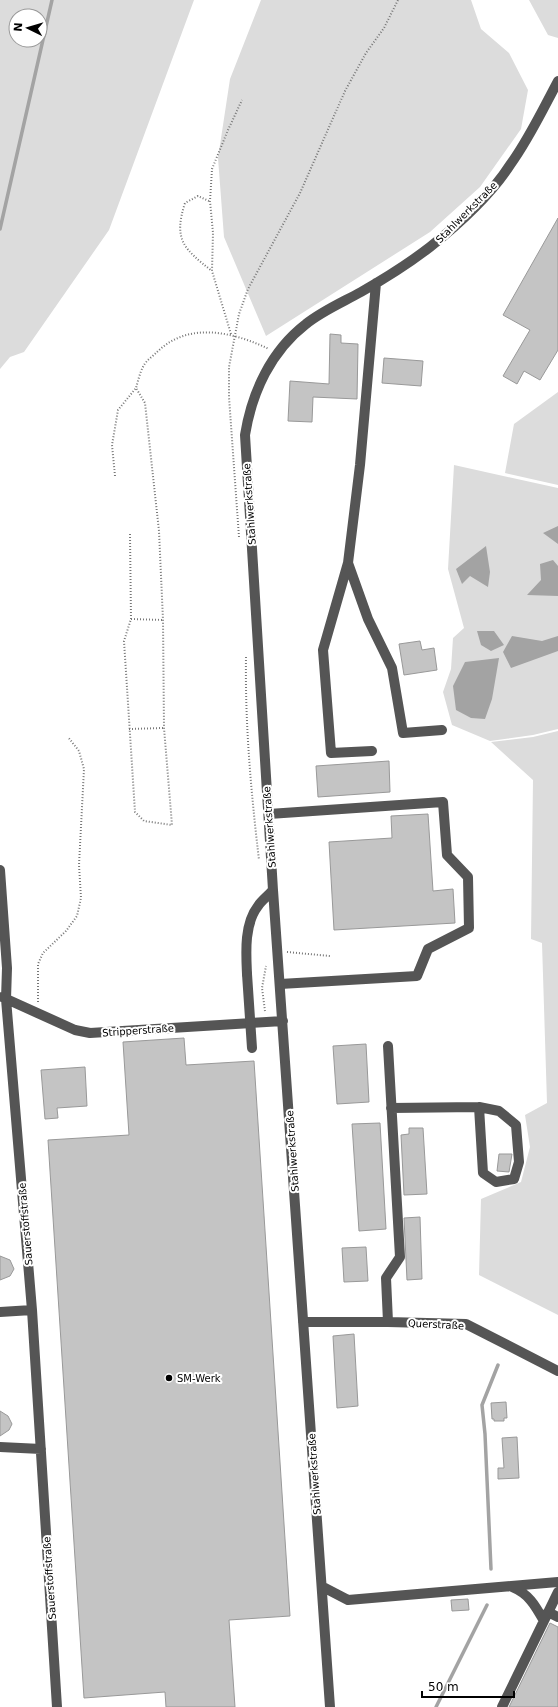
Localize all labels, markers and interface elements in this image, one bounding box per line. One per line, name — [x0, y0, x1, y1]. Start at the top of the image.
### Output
north arrow — [8, 8, 48, 48]
text: N — [12, 22, 25, 32]
street label: Stahlwerkstraße — [434, 180, 499, 245]
street label: Stahlwerkstraße — [241, 463, 258, 545]
street label: Stahlwerkstraße — [261, 786, 278, 868]
street label: Stripperstraße — [102, 1023, 174, 1038]
street label: Stahlwerkstraße — [284, 1110, 301, 1192]
street label: Sauerstoffstraße — [16, 1182, 35, 1266]
street label: Querstraße — [408, 1318, 464, 1331]
marker: SM-Werk — [164, 1373, 174, 1383]
place label: SM-Werk — [177, 1373, 221, 1384]
street label: Stahlwerkstraße — [306, 1433, 323, 1515]
street label: Sauerstoffstraße — [41, 1536, 58, 1620]
scale bar — [422, 1673, 514, 1699]
text: 50 m — [428, 1680, 459, 1694]

